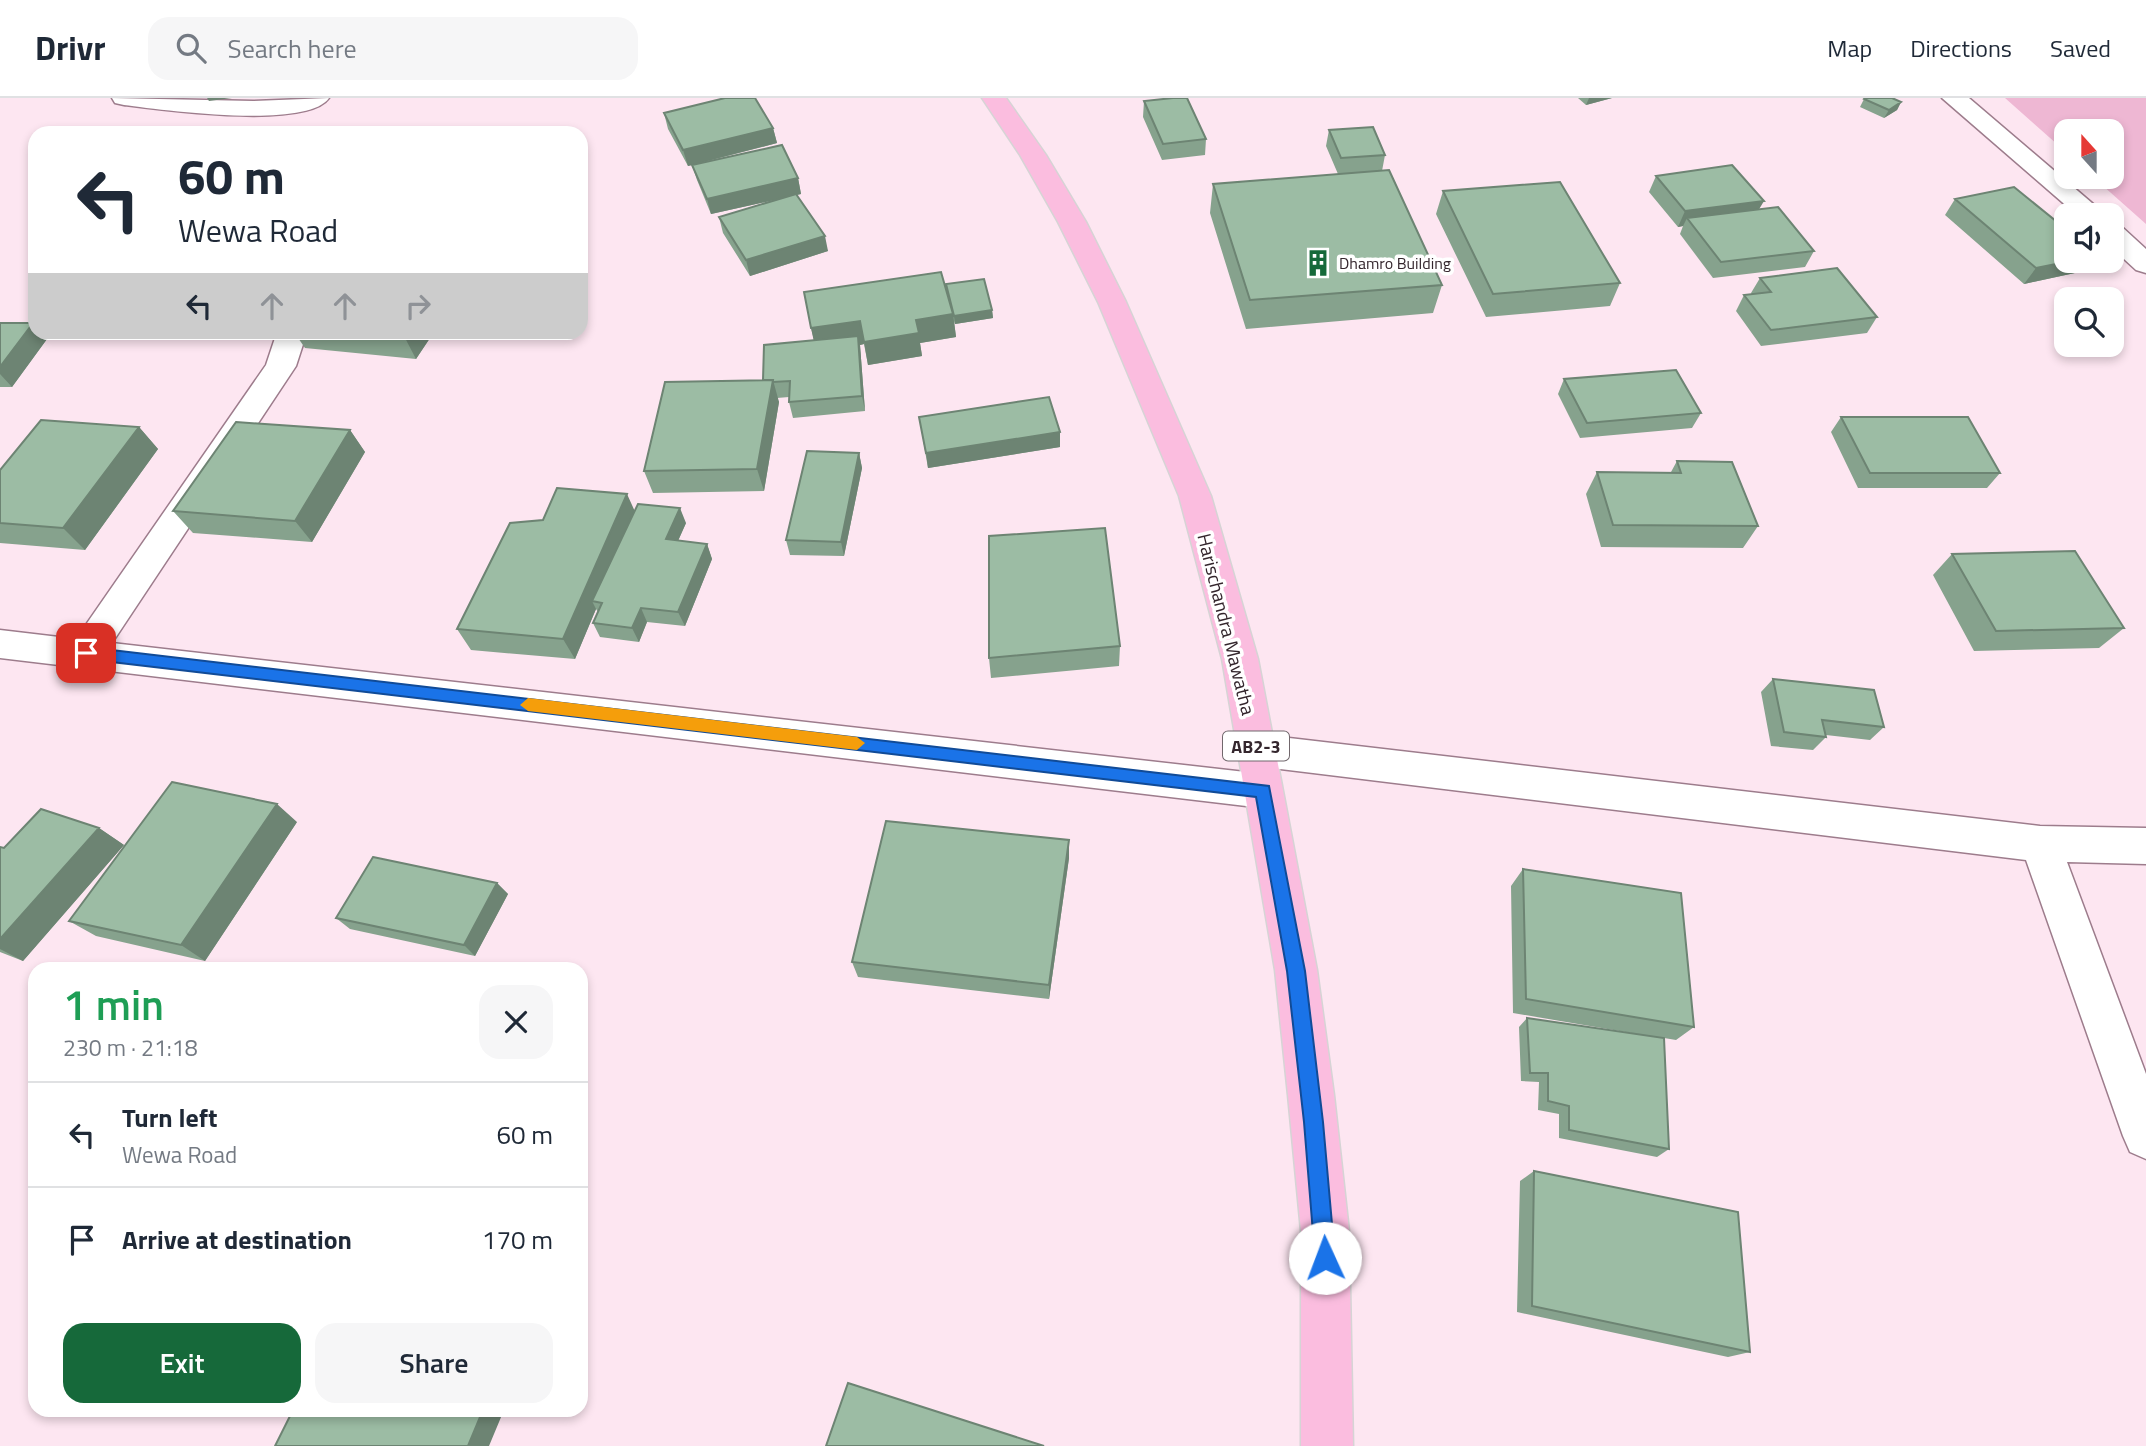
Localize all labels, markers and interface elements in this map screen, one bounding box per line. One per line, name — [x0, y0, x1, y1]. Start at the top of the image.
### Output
search box — [148, 17, 638, 80]
text: Drivr — [35, 23, 106, 73]
icon: search — [172, 29, 210, 67]
text: Search here — [228, 29, 357, 68]
text: Map — [1827, 30, 1872, 66]
text: Directions — [1910, 30, 2012, 66]
text: Saved — [2050, 30, 2111, 66]
north arrow — [2054, 119, 2124, 189]
map controls — [2054, 119, 2124, 357]
text: 60 m — [178, 138, 285, 213]
icon: left — [63, 154, 154, 245]
button: sound — [2054, 203, 2124, 273]
text: Wewa Road — [178, 206, 338, 254]
building icon: Dhamro Building — [1303, 248, 1333, 278]
place label: Dhamro Building — [1339, 251, 1451, 275]
icon: left — [180, 287, 218, 325]
icon: ahead — [253, 287, 291, 325]
icon: ahead — [326, 287, 364, 325]
icon: right — [399, 287, 437, 325]
button: search — [2054, 287, 2124, 357]
street label: Harischandra Mawatha — [1190, 530, 1264, 718]
pin — [56, 623, 116, 683]
icon: arrive — [67, 634, 105, 672]
road number: AB2-3 — [1223, 732, 1289, 760]
text: 1 min — [63, 972, 164, 1036]
button: close — [479, 985, 553, 1059]
text: 230 m · 21:18 — [63, 1030, 198, 1065]
text: Turn left — [122, 1098, 217, 1137]
text: 60 m — [496, 1115, 553, 1154]
icon: left — [63, 1116, 101, 1154]
text: Wewa Road — [122, 1137, 237, 1172]
text: Arrive at destination — [122, 1220, 352, 1259]
text: 170 m — [482, 1220, 553, 1259]
icon: arrive — [63, 1221, 101, 1259]
position arrow — [1288, 1221, 1362, 1295]
button: Exit — [63, 1323, 301, 1403]
button: Share — [315, 1323, 553, 1403]

